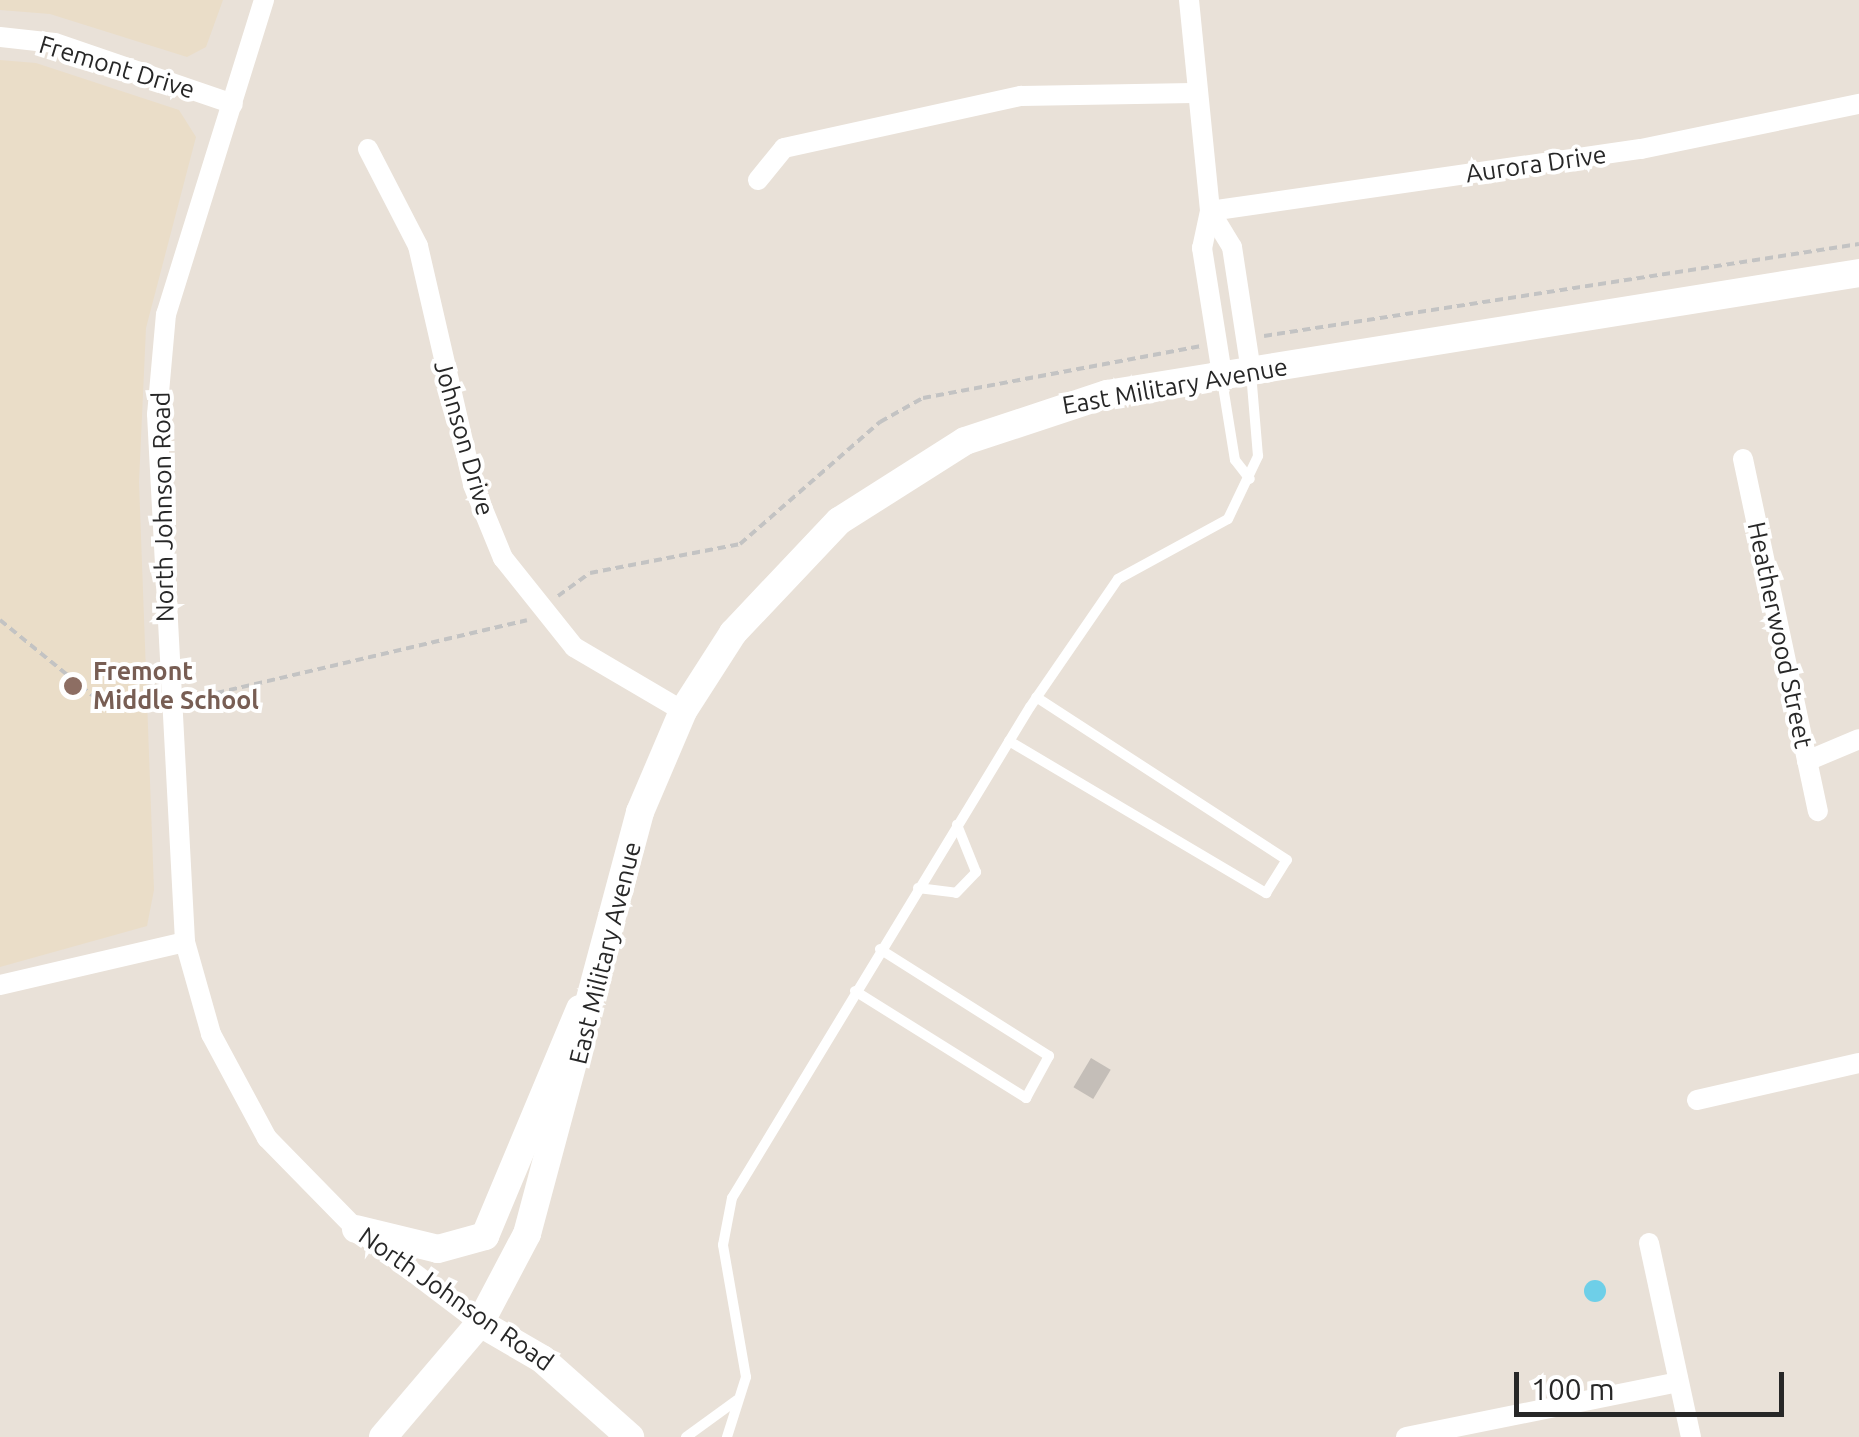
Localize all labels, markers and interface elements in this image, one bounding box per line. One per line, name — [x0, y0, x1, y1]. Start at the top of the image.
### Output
street label: Fremont Drive — [36, 29, 198, 105]
street label: Aurora Drive — [1464, 139, 1608, 189]
street label: East Military Avenue — [1060, 351, 1290, 421]
street label: Johnson Drive — [428, 357, 500, 519]
street label: North Johnson Road — [146, 392, 180, 622]
street label: Heatherwood Street — [1741, 519, 1819, 751]
place label: Fremont Middle School — [93, 657, 259, 716]
marker: Fremont Middle School — [62, 675, 84, 697]
street label: East Military Avenue — [563, 839, 647, 1067]
street label: North Johnson Road — [353, 1221, 559, 1377]
scale bar — [1519, 1352, 1789, 1414]
text: 100 m — [1531, 1372, 1615, 1406]

